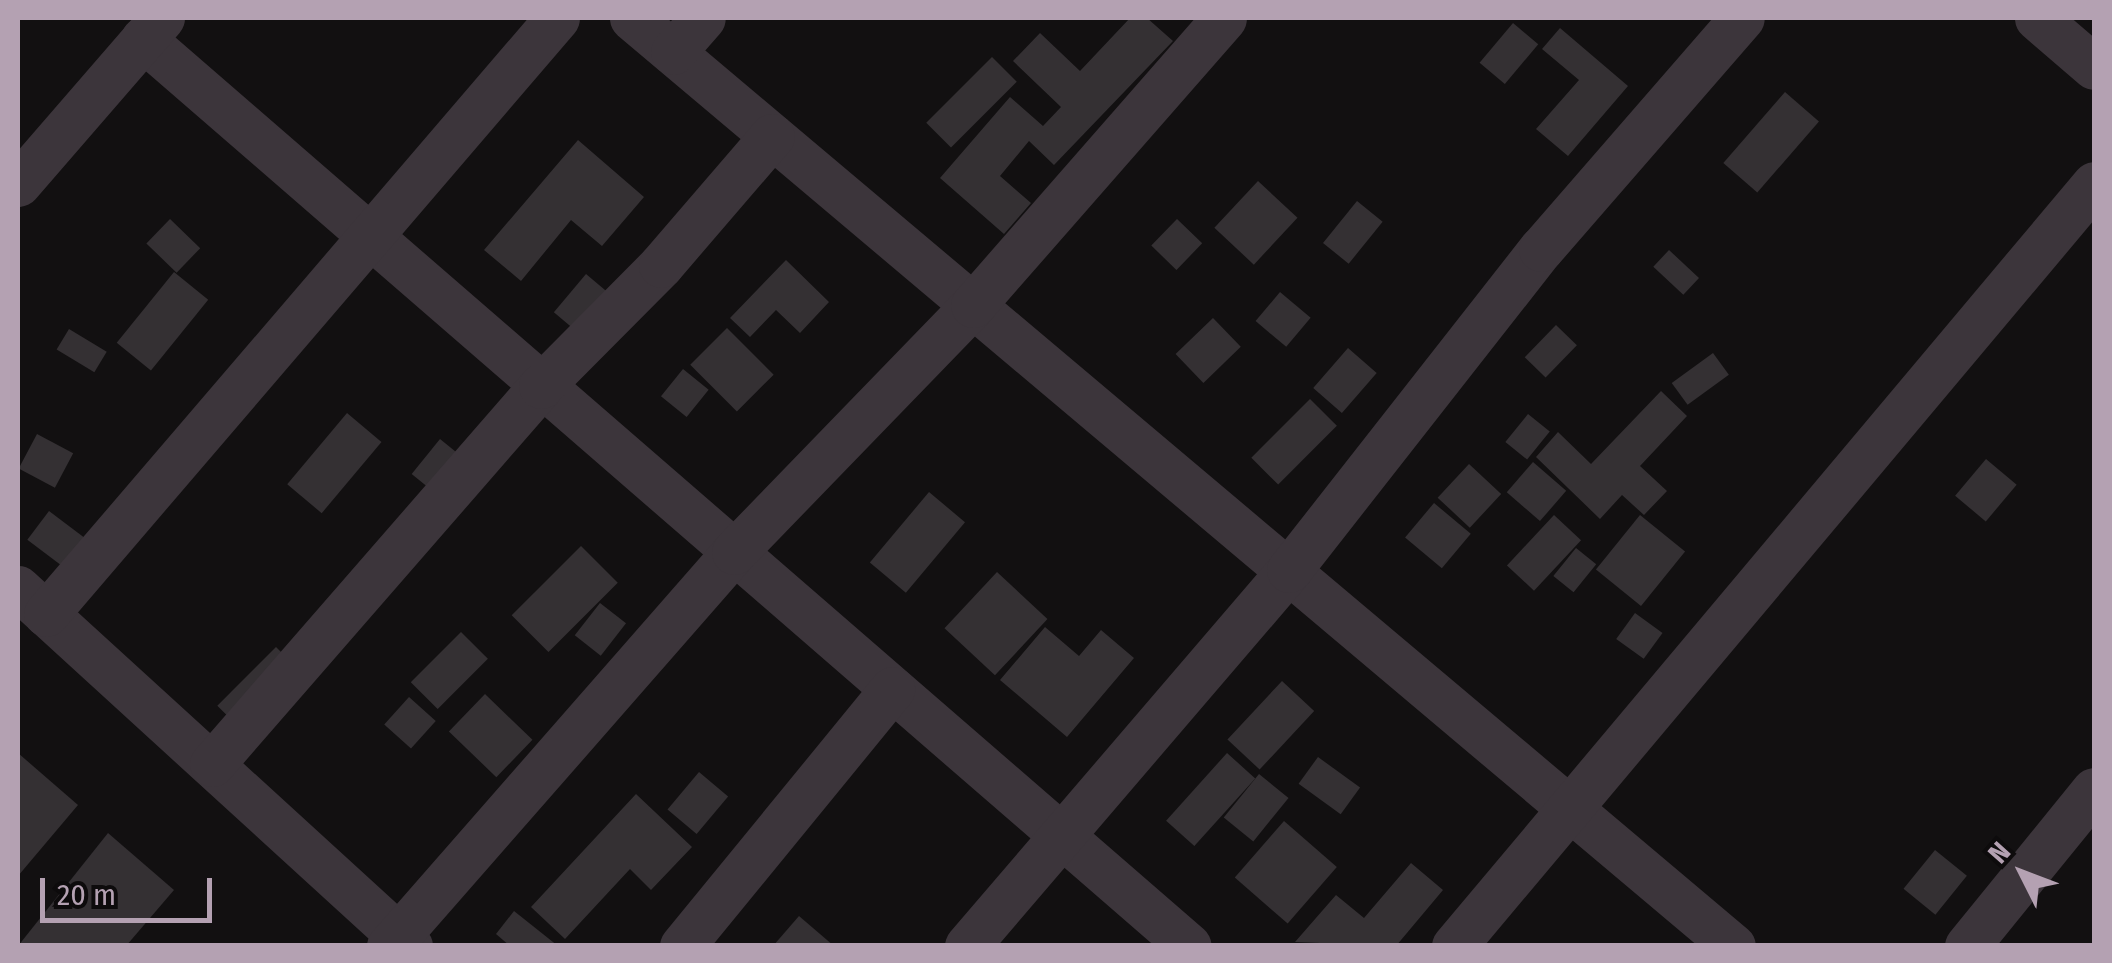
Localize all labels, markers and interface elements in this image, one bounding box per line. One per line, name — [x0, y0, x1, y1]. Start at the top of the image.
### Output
north arrow — [1972, 823, 2072, 923]
text: N — [1981, 835, 2017, 870]
scale bar — [45, 858, 218, 920]
text: 20 m — [57, 877, 116, 913]

